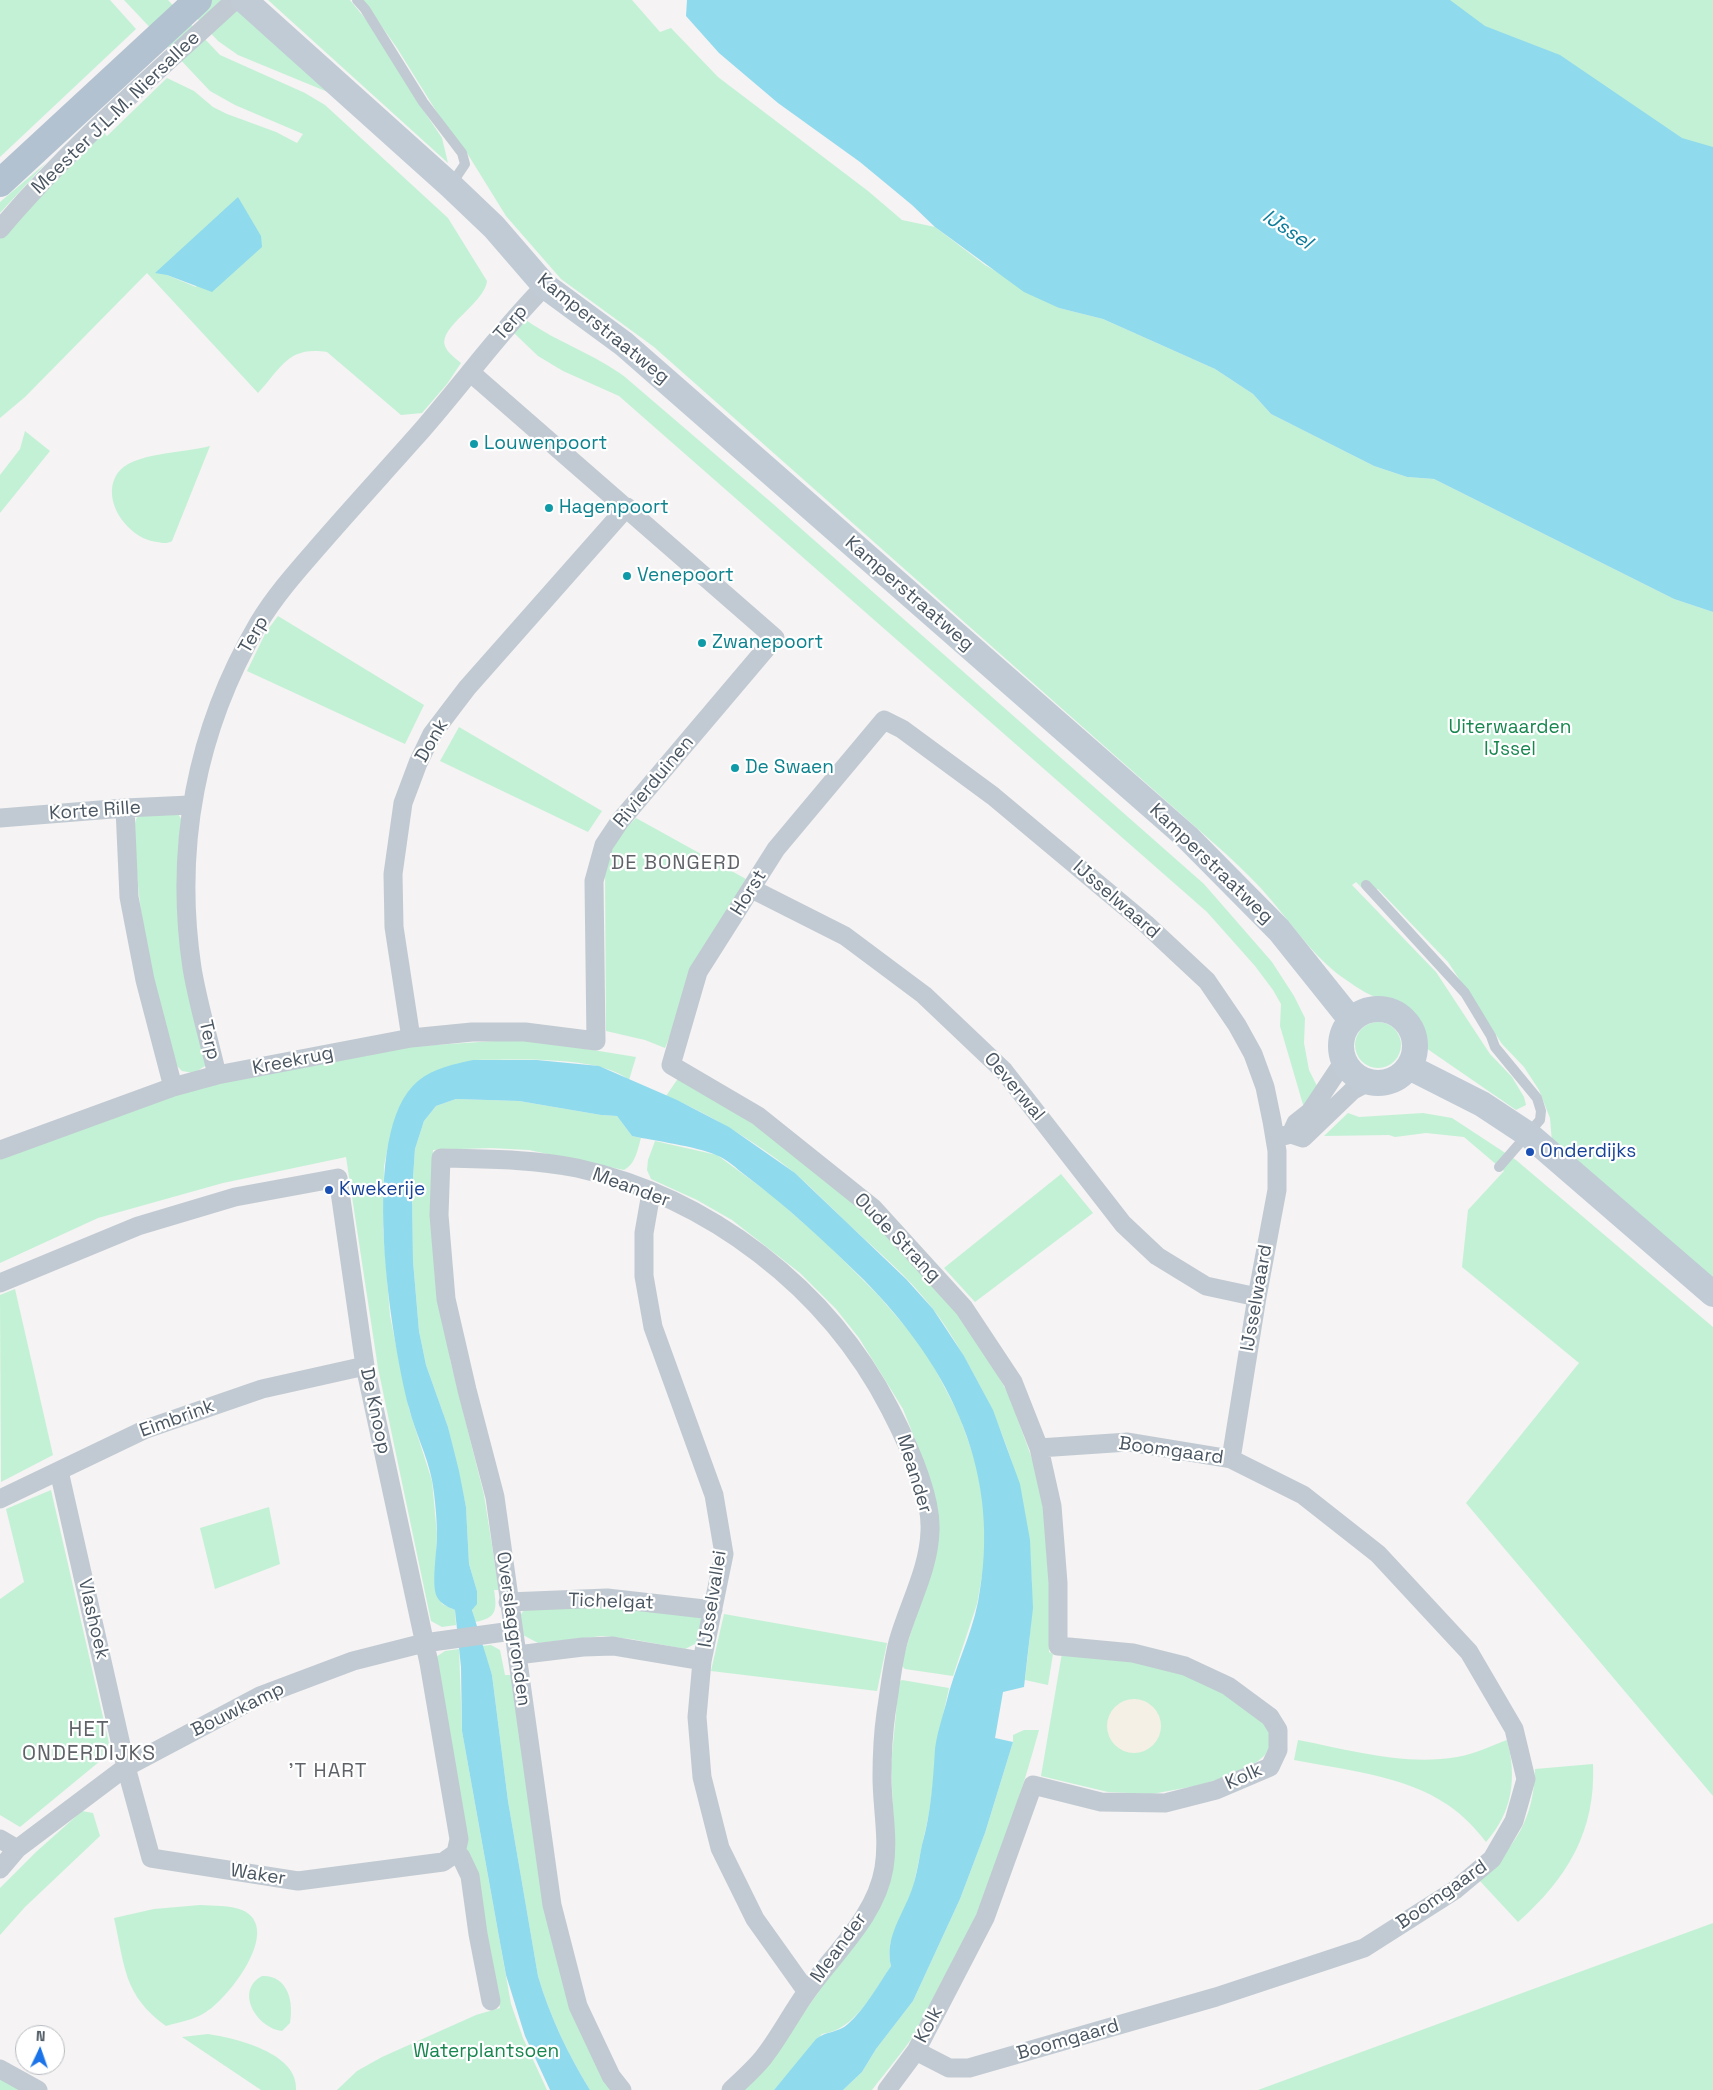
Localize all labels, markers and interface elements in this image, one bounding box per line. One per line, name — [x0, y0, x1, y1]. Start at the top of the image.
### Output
street label: Meester J.L.M. Niersallee — [27, 27, 205, 199]
water label: IJssel — [1258, 205, 1316, 255]
street label: Kamperstraatweg — [532, 269, 674, 389]
street label: Terp — [489, 300, 533, 346]
place label: Louwenpoort — [484, 433, 607, 455]
marker: Louwenpoort — [468, 438, 480, 450]
place label: Hagenpoort — [559, 497, 669, 519]
marker: Hagenpoort — [543, 502, 555, 514]
street label: Kamperstraatweg — [840, 532, 978, 656]
place label: Venepoort — [637, 565, 734, 587]
marker: Venepoort — [621, 570, 633, 582]
street label: Terp — [234, 612, 274, 658]
place label: Zwanepoort — [712, 632, 823, 654]
marker: Zwanepoort — [696, 637, 708, 649]
street label: Donk — [411, 715, 453, 767]
park label: Uiterwaarden IJssel — [1449, 717, 1571, 761]
street label: Rivierduinen — [609, 732, 699, 832]
place label: De Swaen — [745, 757, 834, 779]
marker: De Swaen — [729, 762, 741, 774]
street label: Korte Rille — [48, 796, 142, 826]
street label: Kamperstraatweg — [1144, 799, 1278, 929]
district label: DE BONGERD — [610, 852, 742, 876]
street label: IJsselwaard — [1068, 856, 1164, 944]
street label: Horst — [726, 866, 772, 920]
street label: Terp — [193, 1018, 225, 1062]
street label: Kreekrug — [251, 1042, 335, 1080]
street label: Oeverwal — [979, 1048, 1049, 1126]
place label: Onderdijks — [1540, 1141, 1636, 1163]
marker: Onderdijks — [1524, 1146, 1536, 1158]
street label: Meander — [589, 1163, 673, 1213]
place label: Kwekerije — [339, 1179, 425, 1201]
marker: Kwekerije — [323, 1184, 335, 1196]
street label: Oude Strang — [849, 1189, 945, 1287]
street label: IJsselwaard — [1236, 1243, 1278, 1353]
street label: De Knoop — [355, 1366, 395, 1456]
street label: Eimbrink — [137, 1395, 217, 1443]
street label: Meander — [891, 1432, 937, 1516]
street label: Boomgaard — [1117, 1432, 1225, 1470]
street label: IJsselvallei — [694, 1549, 732, 1649]
street label: Overslaggronden — [491, 1550, 535, 1708]
street label: Vlashoek — [73, 1576, 113, 1662]
street label: Tichelgat — [568, 1589, 654, 1615]
street label: Bouwkamp — [188, 1678, 288, 1742]
district label: HET ONDERDIJKS — [21, 1717, 157, 1767]
street label: Kolk — [1222, 1759, 1266, 1795]
district label: 'T HART — [288, 1760, 368, 1784]
street label: Boomgaard — [1392, 1855, 1492, 1935]
street label: Waker — [229, 1859, 287, 1891]
street label: Meander — [806, 1909, 872, 1987]
street label: Kolk — [910, 2003, 948, 2047]
street label: Boomgaard — [1014, 2015, 1122, 2065]
north arrow — [15, 2025, 65, 2075]
text: N — [36, 2027, 46, 2045]
park label: Waterplantsoen — [413, 2041, 559, 2063]

